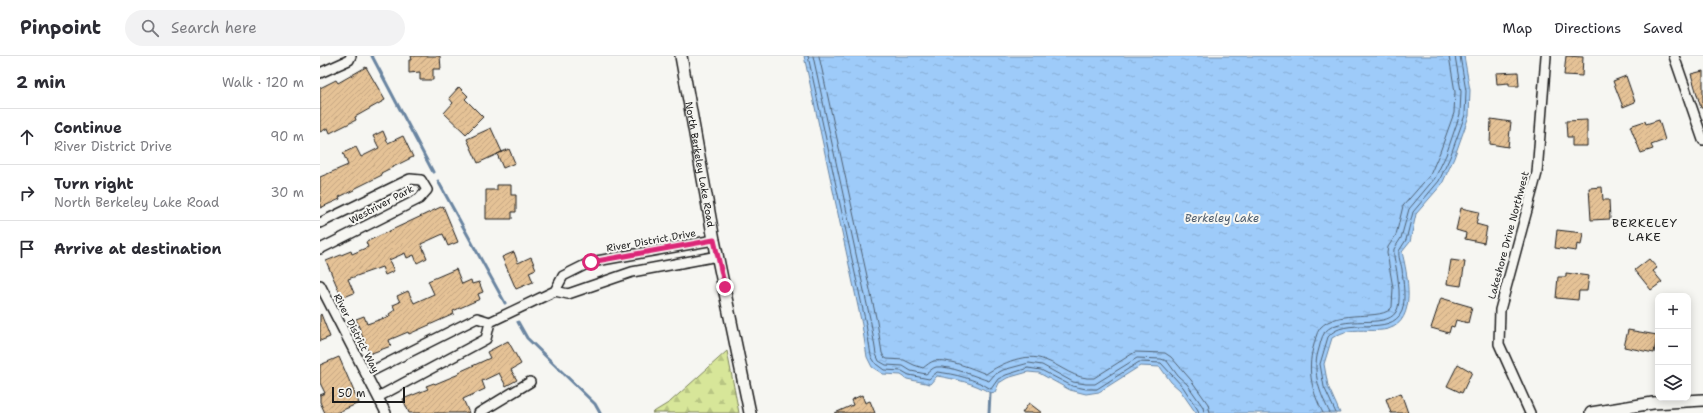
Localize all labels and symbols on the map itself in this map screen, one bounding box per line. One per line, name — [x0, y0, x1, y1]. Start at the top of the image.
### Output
street label: North Berkeley Lake Road — [682, 101, 718, 229]
street label: Lakeshore Drive Northwest — [1485, 170, 1532, 300]
street label: Westriver Park — [347, 182, 416, 227]
water label: Berkeley Lake — [1185, 211, 1259, 226]
district label: BERKELEY LAKE — [1612, 215, 1678, 245]
street label: River District Drive — [605, 226, 697, 255]
route start — [582, 253, 600, 271]
route end — [716, 278, 734, 296]
street label: River District Way — [331, 291, 382, 375]
scale bar — [332, 385, 405, 404]

